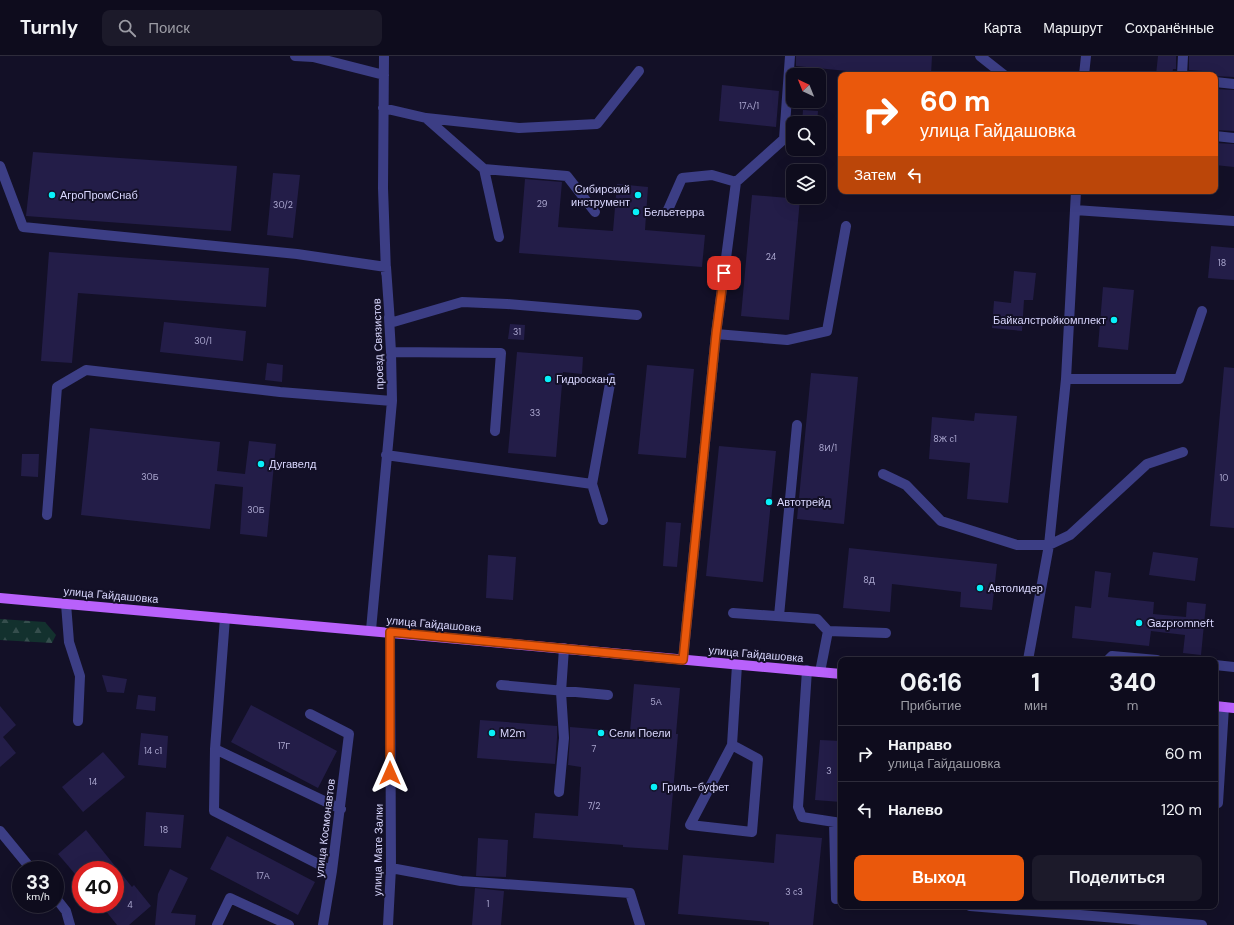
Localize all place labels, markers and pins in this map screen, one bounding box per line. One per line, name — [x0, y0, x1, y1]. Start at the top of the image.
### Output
place label: Сибирский инструмент — [571, 182, 630, 209]
place label: АгроПромСнаб — [60, 188, 138, 202]
marker: АгроПромСнаб — [47, 190, 57, 200]
marker: Сибирский инструмент — [633, 190, 643, 200]
place label: Бельетерра — [644, 205, 705, 219]
marker: Бельетерра — [631, 207, 641, 217]
pin — [707, 256, 741, 290]
place label: Байкалстройкомплект — [993, 313, 1106, 327]
marker: Байкалстройкомплект — [1109, 315, 1119, 325]
place label: Гидросканд — [556, 372, 616, 386]
marker: Гидросканд — [543, 374, 553, 384]
place label: Дугавелд — [269, 457, 317, 471]
marker: Дугавелд — [256, 459, 266, 469]
place label: Автотрейд — [777, 495, 831, 509]
marker: Автотрейд — [764, 497, 774, 507]
place label: Автолидер — [988, 581, 1043, 595]
marker: Автолидер — [975, 583, 985, 593]
place label: Gazpromneft — [1147, 616, 1214, 630]
marker: Gazpromneft — [1134, 618, 1144, 628]
place label: М2m — [500, 726, 525, 740]
place label: Сели Поели — [609, 726, 671, 740]
marker: М2m — [487, 728, 497, 738]
marker: Сели Поели — [596, 728, 606, 738]
place label: Гриль-буфет — [662, 780, 729, 794]
marker: Гриль-буфет — [649, 782, 659, 792]

